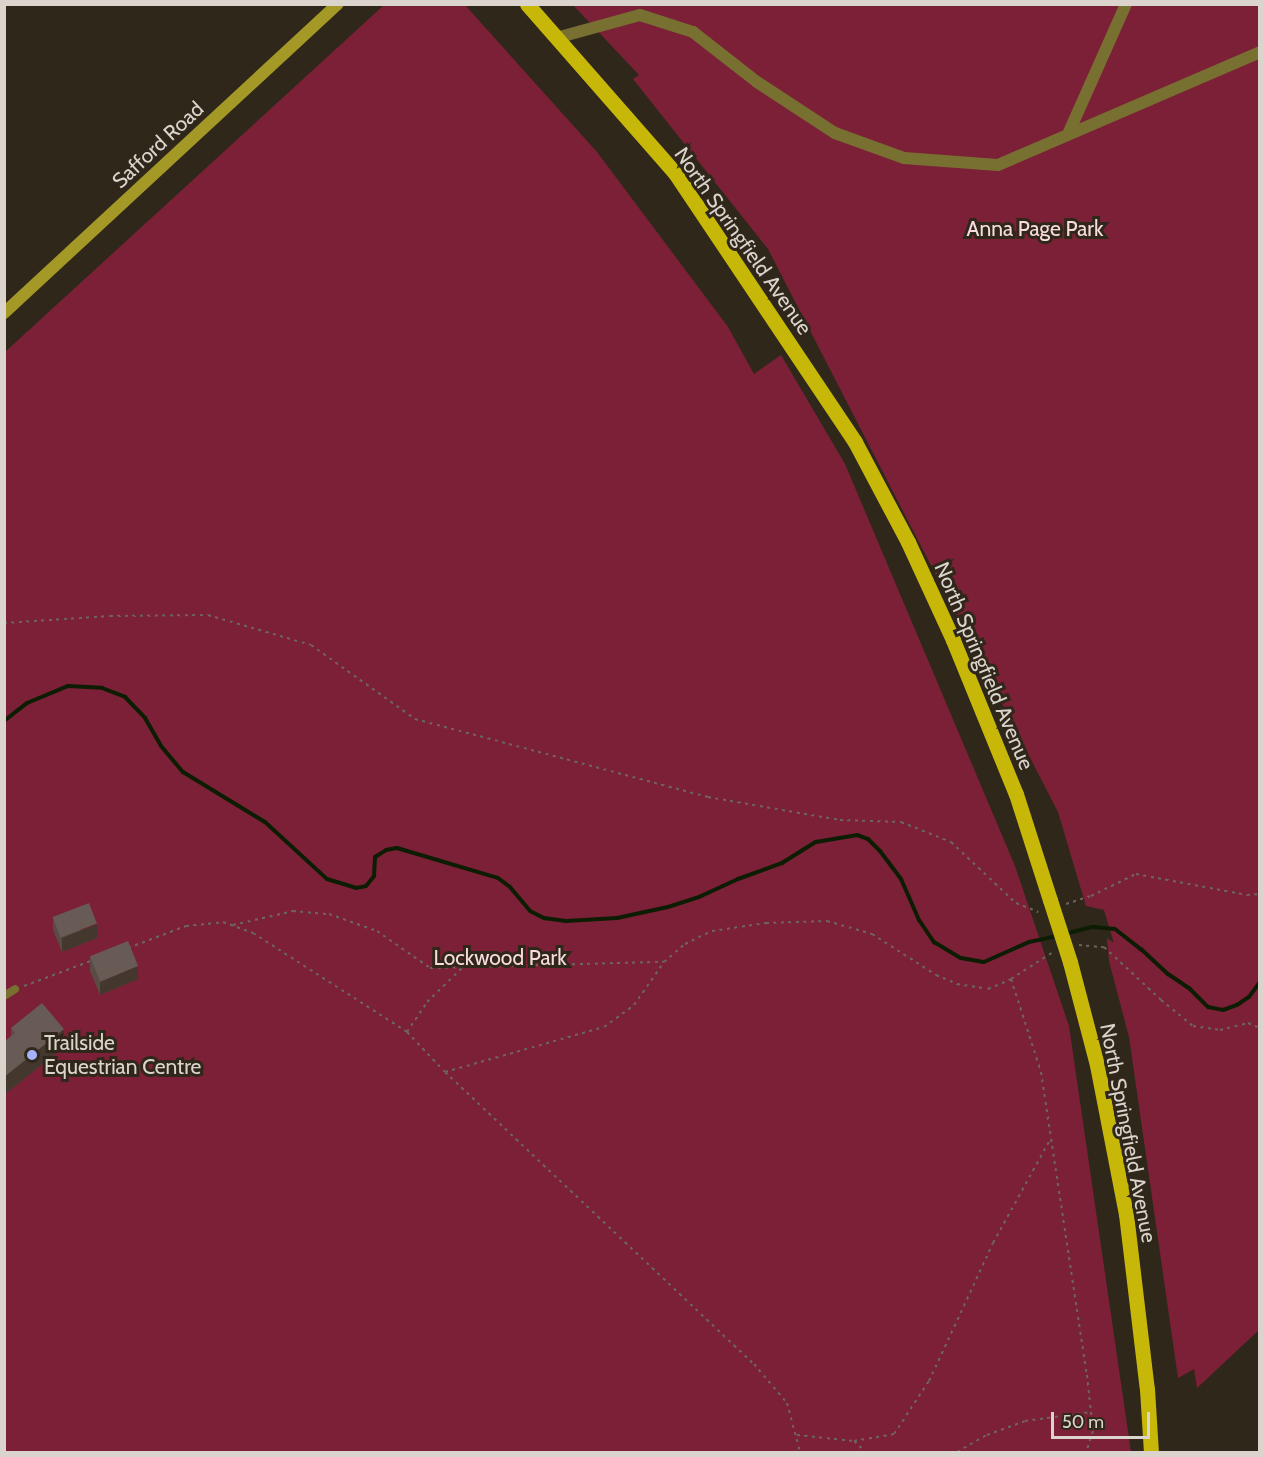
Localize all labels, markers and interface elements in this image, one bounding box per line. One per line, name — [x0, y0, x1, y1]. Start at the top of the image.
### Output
street label: Safford Road — [107, 96, 209, 194]
street label: North Springfield Avenue — [669, 142, 817, 340]
park label: Anna Page Park — [967, 216, 1103, 242]
street label: North Springfield Avenue — [929, 558, 1039, 774]
park label: Lockwood Park — [433, 945, 567, 971]
street label: North Springfield Avenue — [1094, 1021, 1162, 1245]
place label: Trailside Equestrian Centre — [44, 1030, 201, 1080]
marker: Trailside Equestrian Centre — [25, 1048, 39, 1062]
scale bar — [1054, 1400, 1153, 1438]
text: 50 m — [1062, 1411, 1104, 1433]

